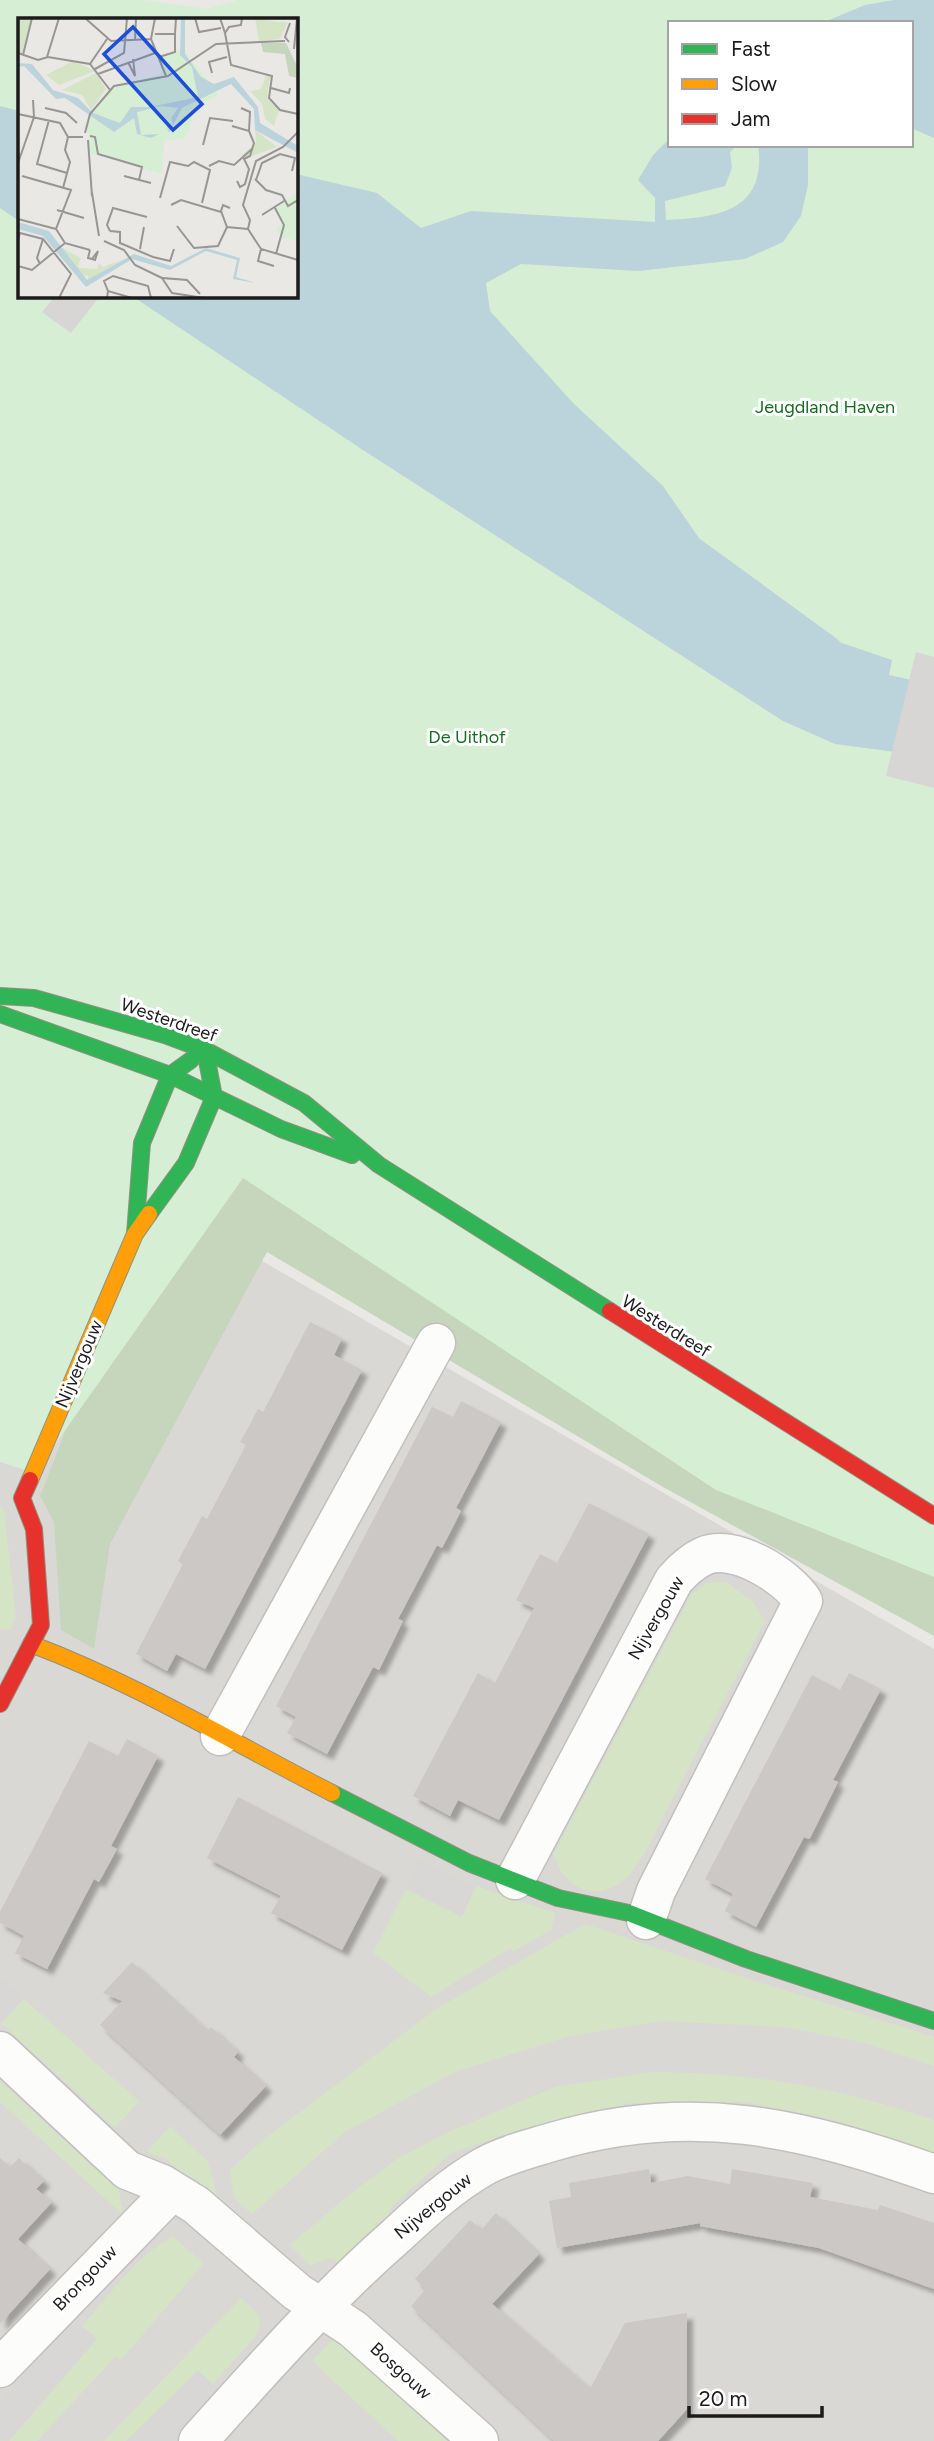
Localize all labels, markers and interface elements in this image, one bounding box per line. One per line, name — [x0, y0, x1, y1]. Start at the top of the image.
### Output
inset map — [18, 18, 298, 298]
legend — [668, 21, 913, 147]
text: Fast — [731, 36, 771, 61]
text: Slow — [731, 71, 777, 96]
text: Jam — [731, 106, 770, 131]
park label: Jeugdland Haven — [755, 396, 895, 418]
park label: De Uithof — [428, 726, 506, 748]
street label: Westerdreef — [118, 993, 220, 1047]
street label: Westerdreef — [618, 1290, 715, 1362]
street label: Nijvergouw — [51, 1317, 107, 1411]
street label: Nijvergouw — [623, 1572, 689, 1664]
street label: Nijvergouw — [390, 2168, 476, 2244]
street label: Brongouw — [48, 2241, 122, 2315]
street label: Bosgouw — [366, 2338, 436, 2404]
scale bar — [689, 2374, 822, 2418]
text: 20 m — [699, 2386, 747, 2411]

